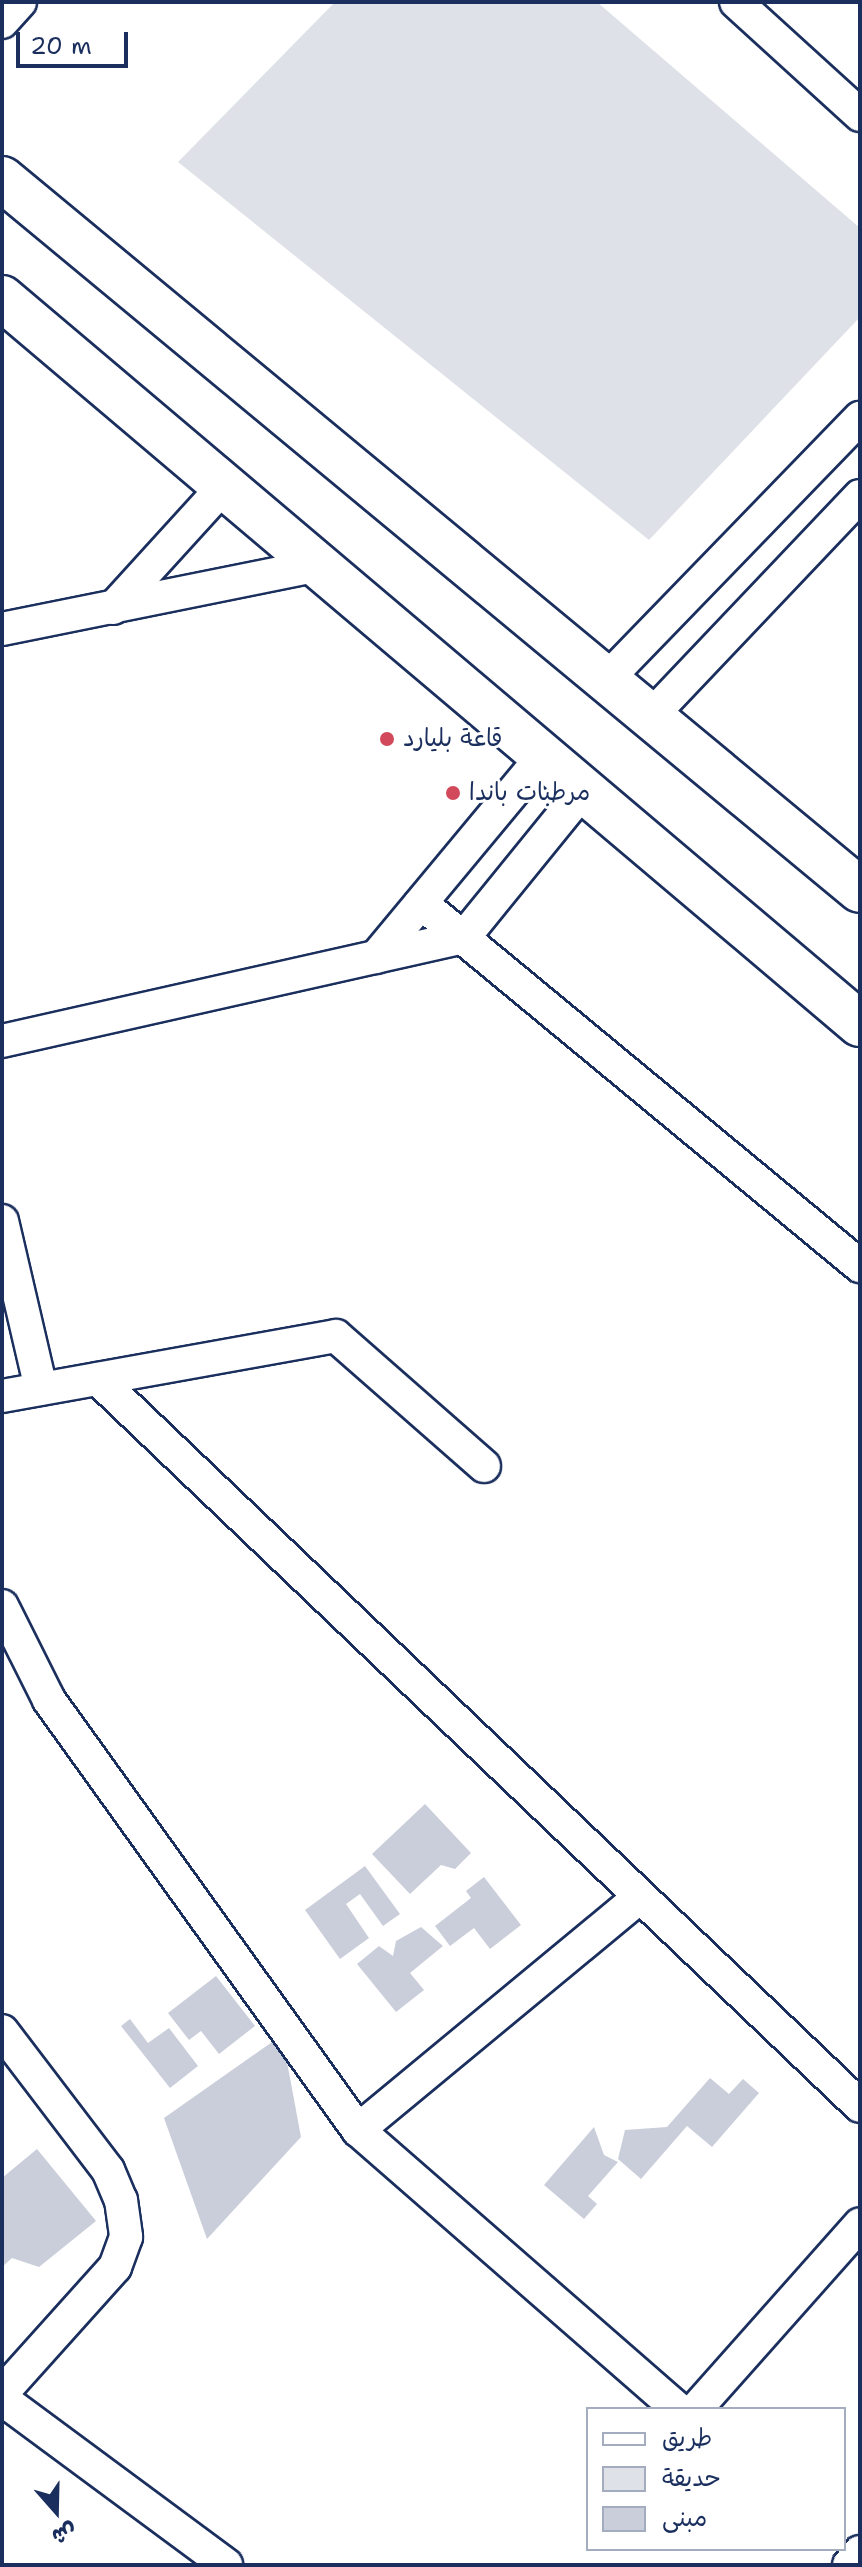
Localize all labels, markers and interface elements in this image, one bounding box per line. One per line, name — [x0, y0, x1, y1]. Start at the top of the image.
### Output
scale bar — [20, 16, 132, 66]
text: 20 m — [30, 30, 92, 62]
place label: قاعة بليارد — [403, 725, 503, 753]
marker: قاعة بليارد — [378, 730, 396, 748]
place label: مرطبات باندا — [469, 779, 590, 807]
marker: مرطبات باندا — [444, 784, 462, 802]
legend — [586, 2407, 846, 2551]
text: طريق — [662, 2422, 712, 2454]
text: حديقة — [662, 2462, 721, 2494]
north arrow — [16, 2471, 96, 2551]
text: مبنى — [662, 2502, 707, 2534]
text: ش — [48, 2516, 81, 2552]

